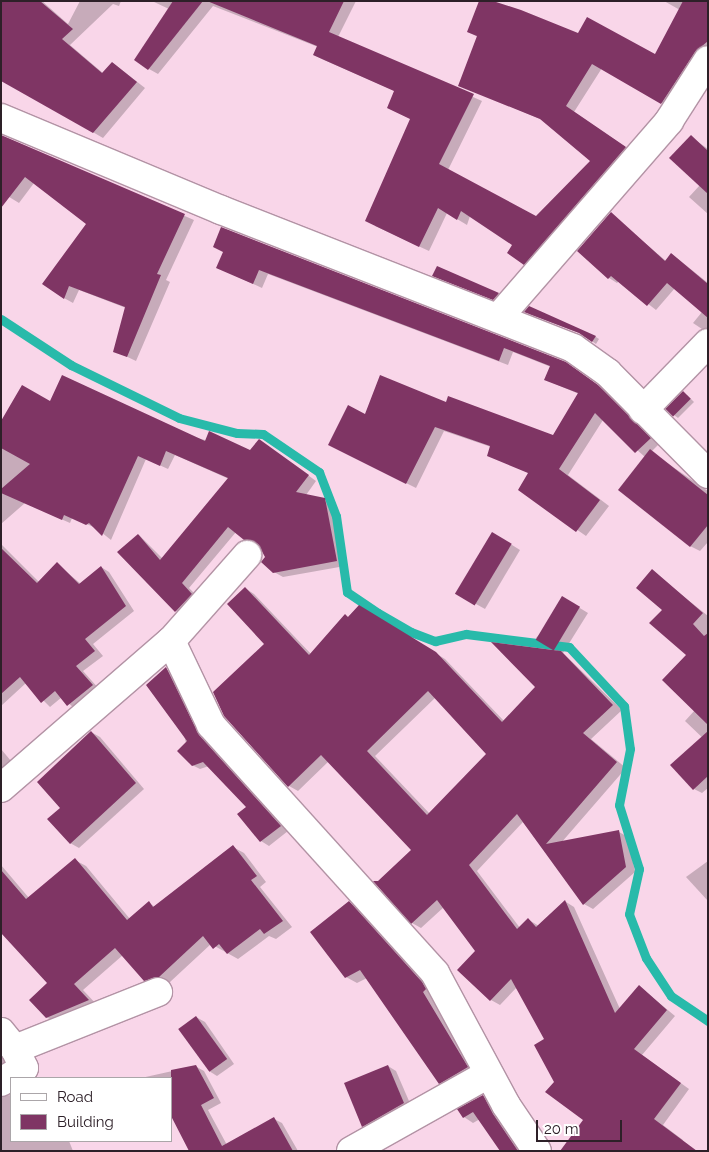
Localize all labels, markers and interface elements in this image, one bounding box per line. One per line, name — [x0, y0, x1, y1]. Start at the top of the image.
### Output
legend — [10, 1077, 172, 1142]
text: Road — [57, 1088, 93, 1106]
scale bar — [539, 1110, 625, 1142]
text: Building — [57, 1113, 114, 1131]
text: 20 m — [544, 1120, 579, 1138]

